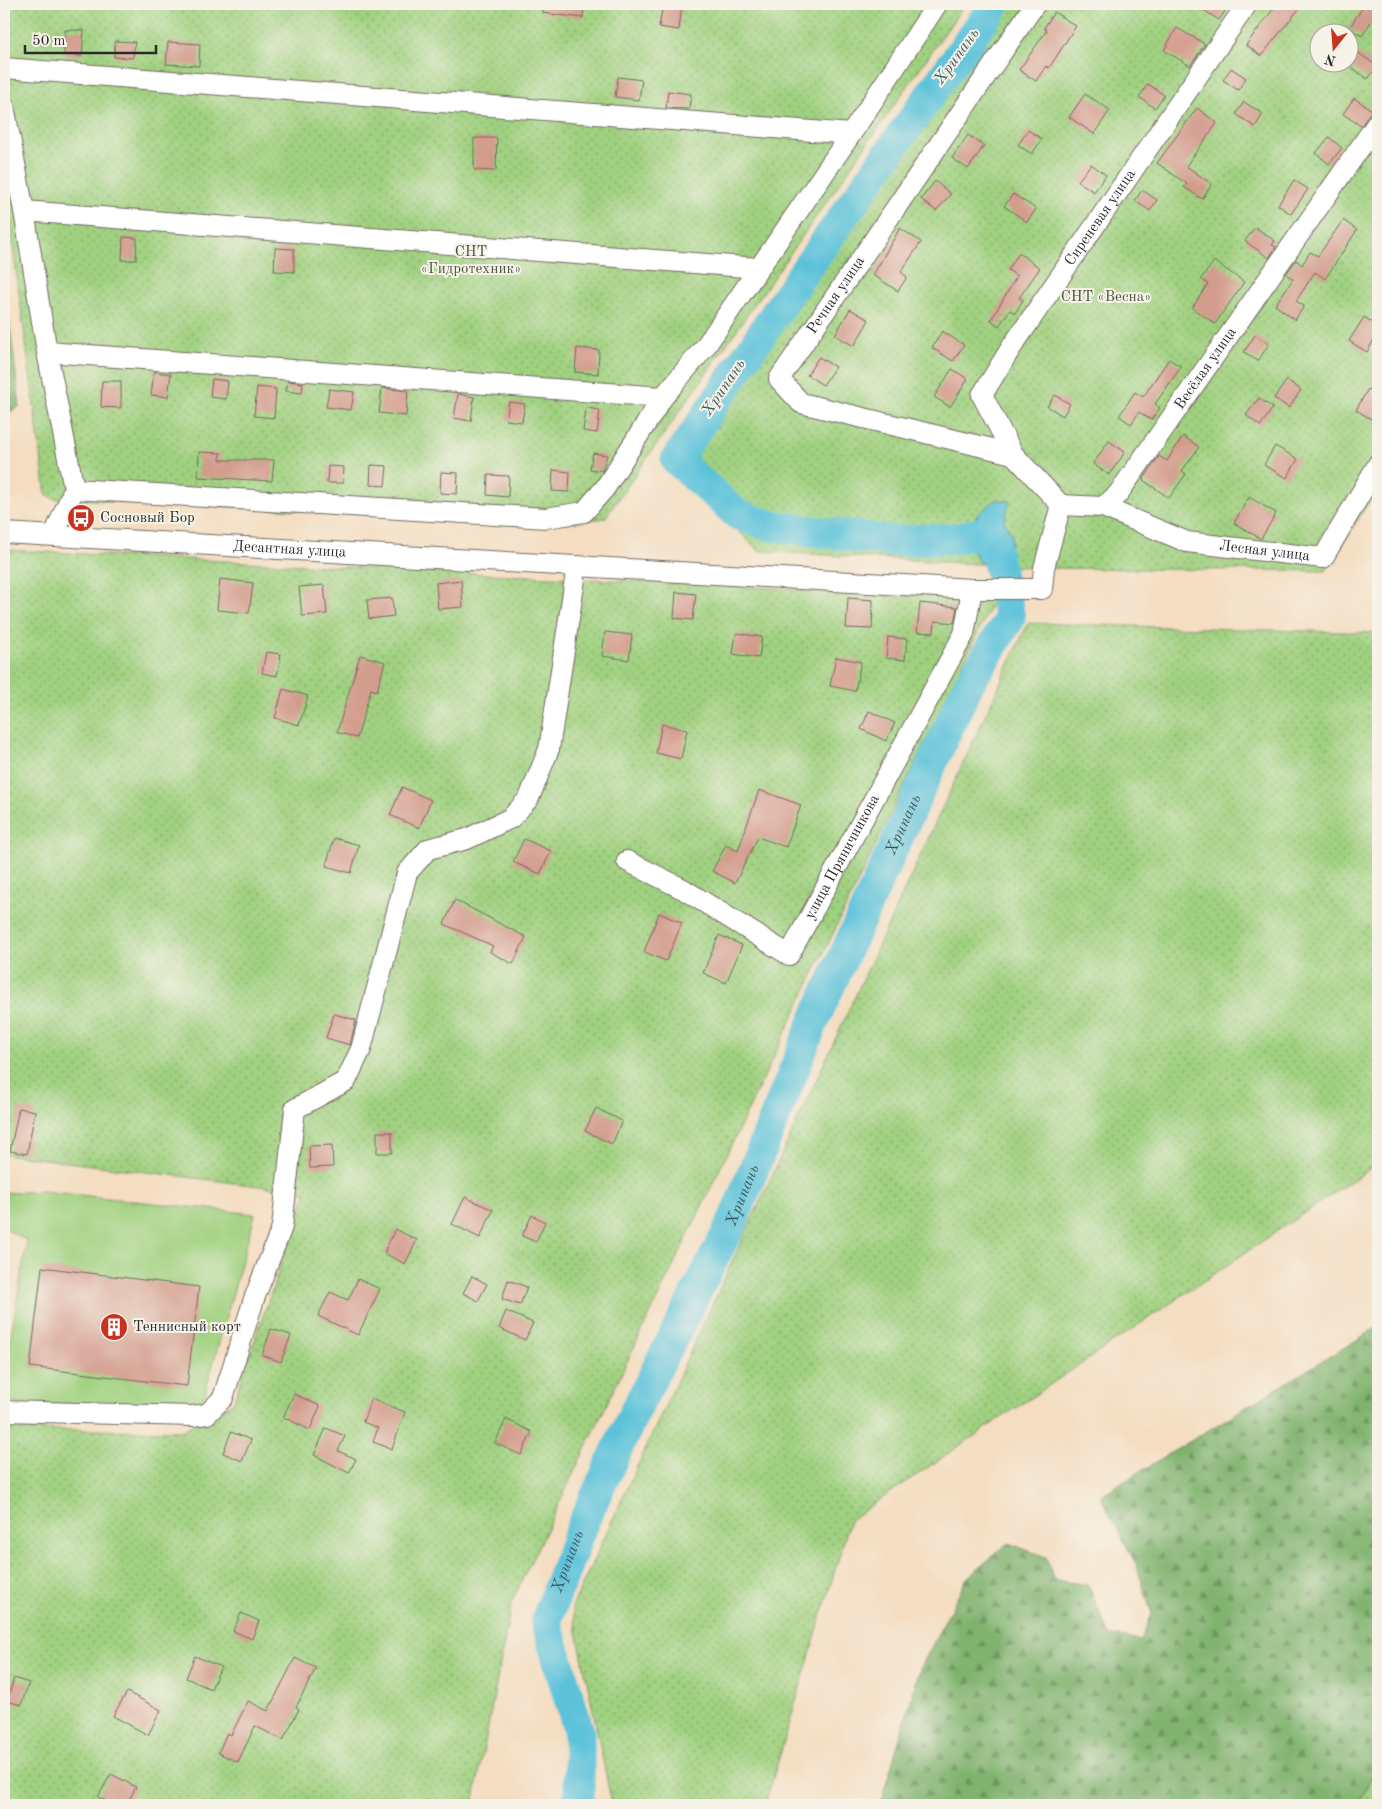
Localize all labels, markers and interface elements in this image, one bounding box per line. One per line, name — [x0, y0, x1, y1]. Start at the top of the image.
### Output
scale bar — [25, 22, 156, 54]
north arrow — [1310, 22, 1360, 72]
water label: Хрипань — [931, 26, 983, 88]
text: 50 m — [32, 34, 66, 49]
text: N — [1323, 51, 1338, 68]
street label: Сиреневая улица — [1062, 166, 1139, 268]
park label: СНТ «Гидротехник» — [421, 245, 521, 277]
street label: Речная улица — [805, 253, 868, 337]
park label: СНТ «Весна» — [1061, 290, 1151, 305]
street label: Весёлая улица — [1172, 324, 1240, 412]
water label: Хрипань — [699, 356, 749, 420]
bus stop icon: Сосновый Бор — [66, 503, 96, 533]
place label: Сосновый Бор — [100, 511, 195, 526]
street label: Лесная улица — [1218, 538, 1311, 564]
street label: Десантная улица — [232, 539, 347, 560]
street label: улица Пряничникова — [802, 792, 883, 922]
water label: Хрипань — [883, 792, 925, 858]
water label: Хрипань — [723, 1162, 763, 1229]
building icon: Теннисный корт — [99, 1312, 129, 1342]
place label: Теннисный корт — [133, 1320, 241, 1335]
water label: Хрипань — [549, 1528, 587, 1595]

